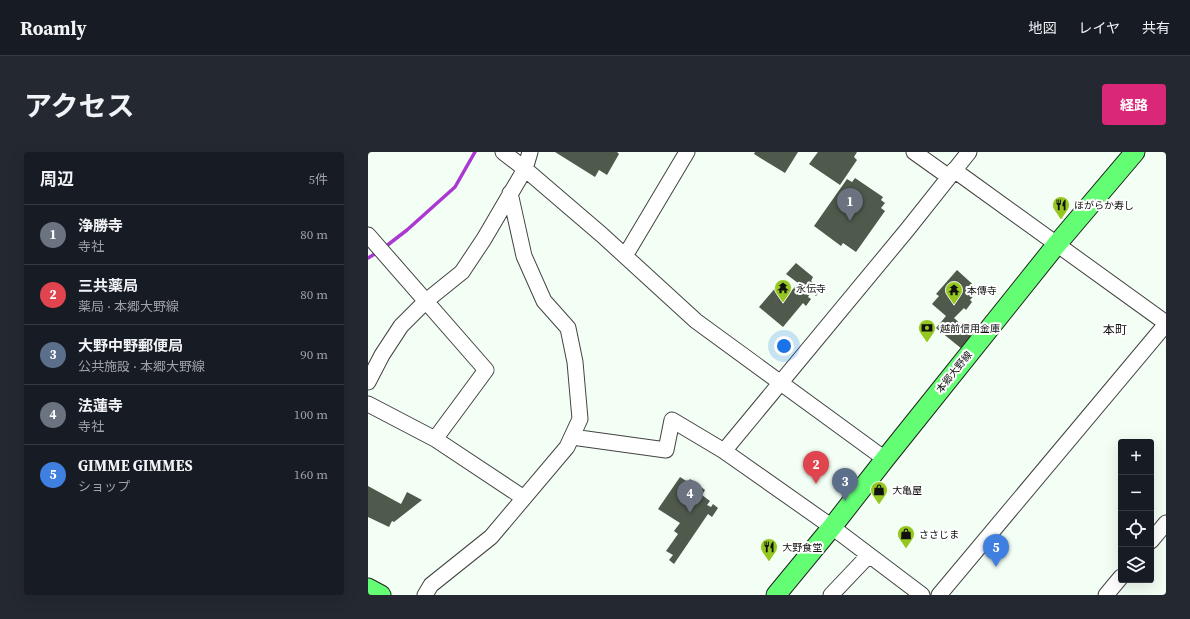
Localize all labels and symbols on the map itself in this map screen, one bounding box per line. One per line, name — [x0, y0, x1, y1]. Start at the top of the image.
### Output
pin: 1 — [837, 188, 863, 221]
restaurant icon: ほがらか寿し — [1051, 195, 1071, 220]
place label: ほがらか寿し — [1074, 199, 1134, 212]
temple icon: 永伝寺 — [773, 278, 793, 303]
temple icon: 本傳寺 — [944, 280, 964, 305]
place label: 永伝寺 — [796, 282, 826, 295]
place label: 本傳寺 — [967, 284, 997, 297]
bank icon: 越前信用金庫 — [917, 318, 937, 343]
place label: 越前信用金庫 — [940, 322, 1000, 335]
district label: 本町 — [1103, 322, 1127, 338]
your location — [774, 336, 794, 356]
street label: 本郷大野線 — [933, 348, 975, 396]
pin: 2 — [803, 451, 829, 484]
pin: 3 — [832, 468, 858, 501]
pin: 4 — [677, 480, 703, 513]
shop icon: 大亀屋 — [869, 480, 889, 505]
place label: 大亀屋 — [892, 484, 922, 497]
shop icon: ささじま — [896, 524, 916, 549]
place label: ささじま — [919, 528, 959, 541]
pin: 5 — [983, 534, 1009, 567]
restaurant icon: 大野食堂 — [759, 537, 779, 562]
place label: 大野食堂 — [782, 541, 822, 554]

